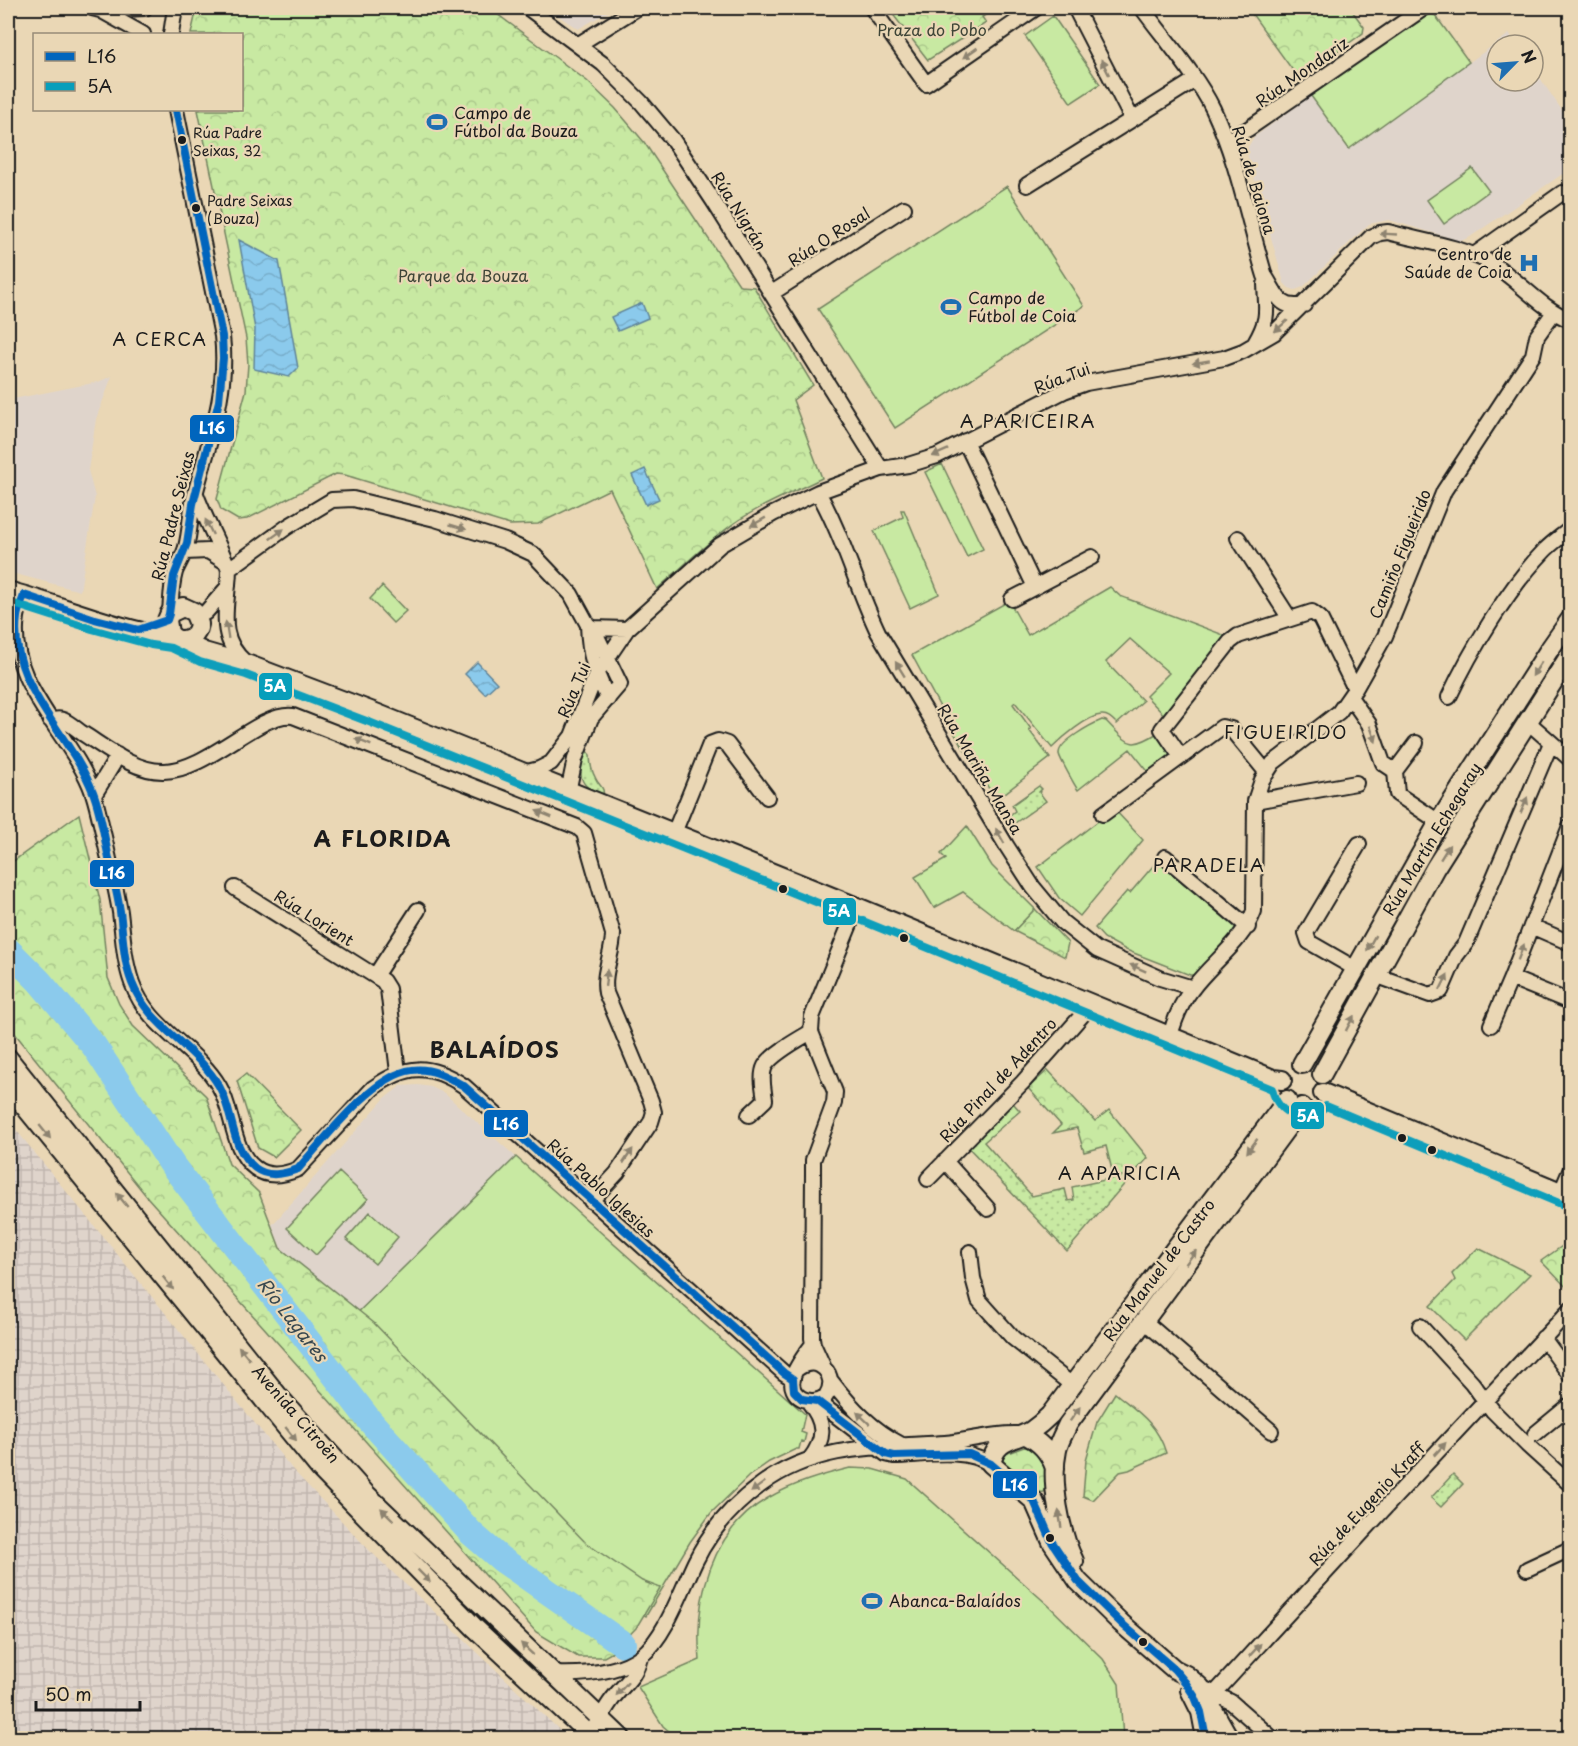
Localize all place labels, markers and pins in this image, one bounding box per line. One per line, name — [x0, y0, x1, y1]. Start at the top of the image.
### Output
place label: Campo de Fútbol da Bouza — [454, 100, 578, 142]
sports icon: Campo de Fútbol da Bouza — [425, 110, 449, 134]
place label: Rúa Padre Seixas, 32 — [193, 122, 262, 161]
marker: Rúa Padre Seixas, 32 — [176, 134, 188, 146]
place label: Padre Seixas (Bouza) — [207, 190, 292, 229]
marker: Padre Seixas (Bouza) — [190, 202, 202, 214]
place label: Centro de Saúde de Coia — [1404, 241, 1512, 283]
hospital icon: Centro de Saúde de Coia — [1517, 251, 1541, 275]
place label: Campo de Fútbol de Coia — [968, 285, 1077, 327]
sports icon: Campo de Fútbol de Coia — [939, 295, 963, 319]
unlabelled marker — [777, 883, 789, 895]
unlabelled marker — [898, 932, 910, 944]
unlabelled marker — [1396, 1132, 1408, 1144]
unlabelled marker — [1426, 1144, 1438, 1156]
unlabelled marker — [1044, 1532, 1056, 1544]
place label: Abanca-Balaídos — [889, 1588, 1021, 1612]
sports icon: Abanca-Balaídos — [860, 1589, 884, 1613]
unlabelled marker — [1137, 1636, 1149, 1648]

